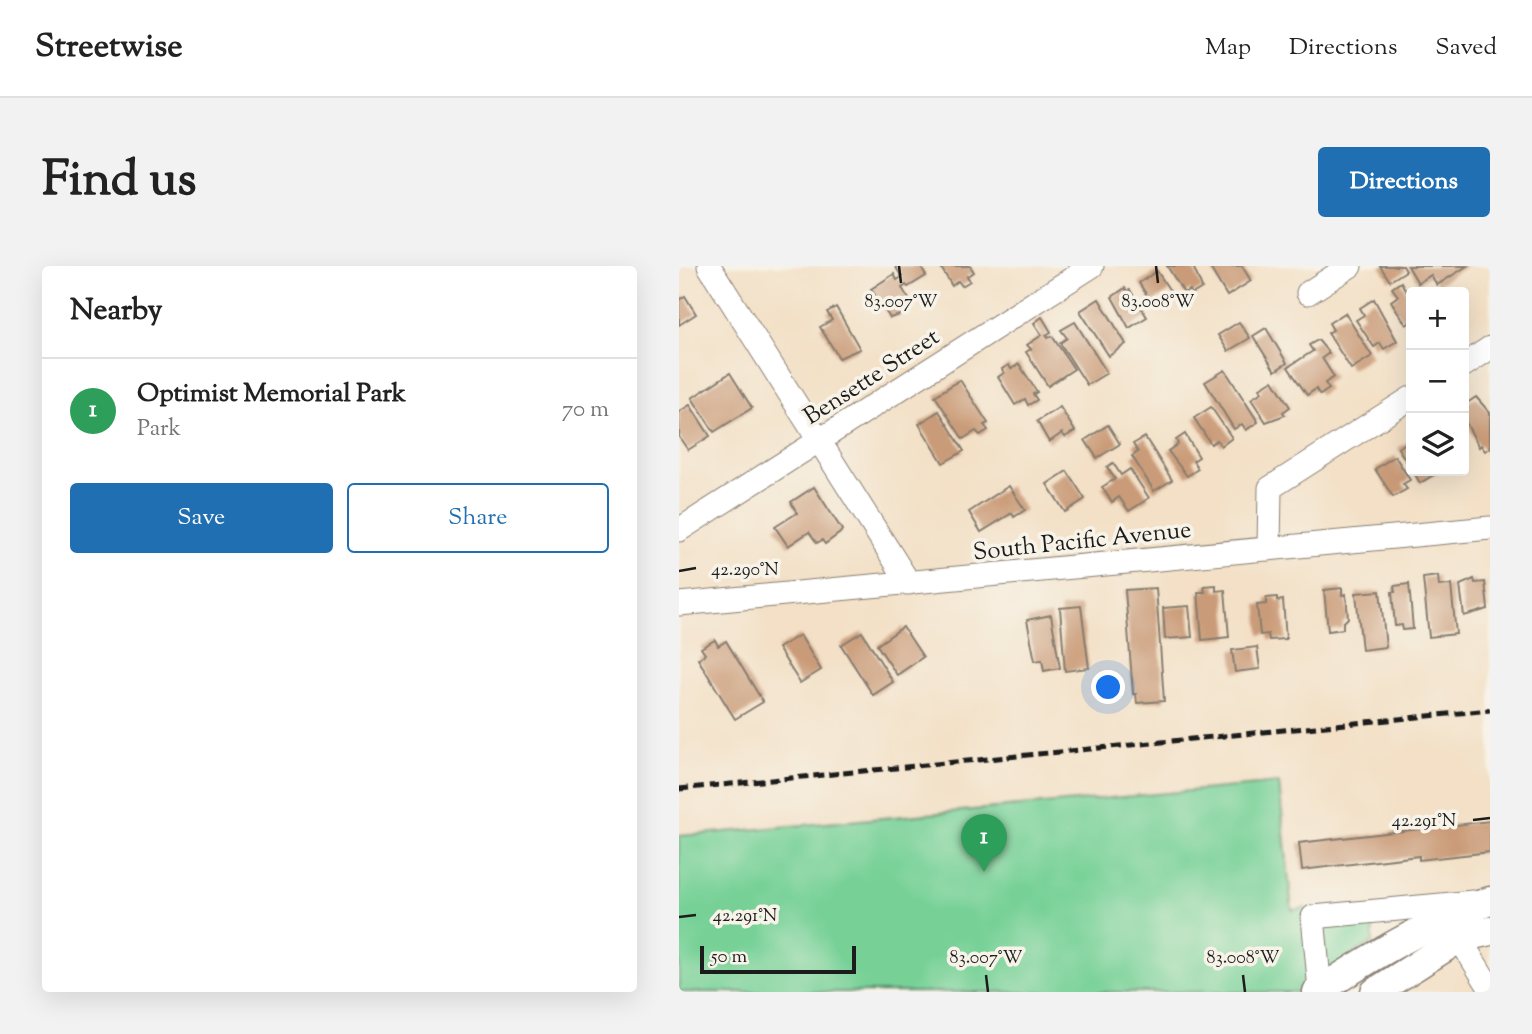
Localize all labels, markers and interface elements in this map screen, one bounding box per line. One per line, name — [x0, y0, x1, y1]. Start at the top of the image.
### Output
text: Streetwise — [35, 24, 183, 72]
text: Map — [1205, 31, 1251, 65]
text: Directions — [1289, 31, 1397, 65]
text: Saved — [1435, 31, 1497, 65]
text: Find us — [42, 147, 196, 217]
button: Directions — [1318, 147, 1490, 217]
map controls — [1406, 287, 1469, 476]
button: + — [1406, 287, 1469, 350]
text: Nearby — [70, 290, 162, 333]
text: 83.007°W — [864, 290, 938, 316]
text: 83.008°W — [1121, 290, 1195, 316]
street label: Bensette Street — [798, 321, 947, 434]
button: − — [1406, 350, 1469, 413]
text: Optimist Memorial Park — [137, 376, 406, 413]
text: 1 — [89, 394, 97, 427]
text: 70 m — [562, 394, 609, 427]
text: Park — [137, 413, 181, 446]
button: layers — [1406, 413, 1469, 476]
button: Save — [70, 483, 333, 553]
button: Share — [347, 483, 609, 553]
street label: South Pacific Avenue — [971, 514, 1193, 570]
text: 42.290°N — [711, 558, 779, 584]
your location — [1091, 670, 1125, 704]
text: 42.291°N — [1392, 809, 1456, 835]
pin: 1 — [961, 814, 1007, 872]
text: 42.291°N — [713, 904, 777, 930]
scale bar — [700, 943, 856, 975]
text: 50 m — [711, 944, 747, 971]
text: 83.007°W — [949, 946, 1023, 972]
text: 83.008°W — [1206, 946, 1280, 972]

